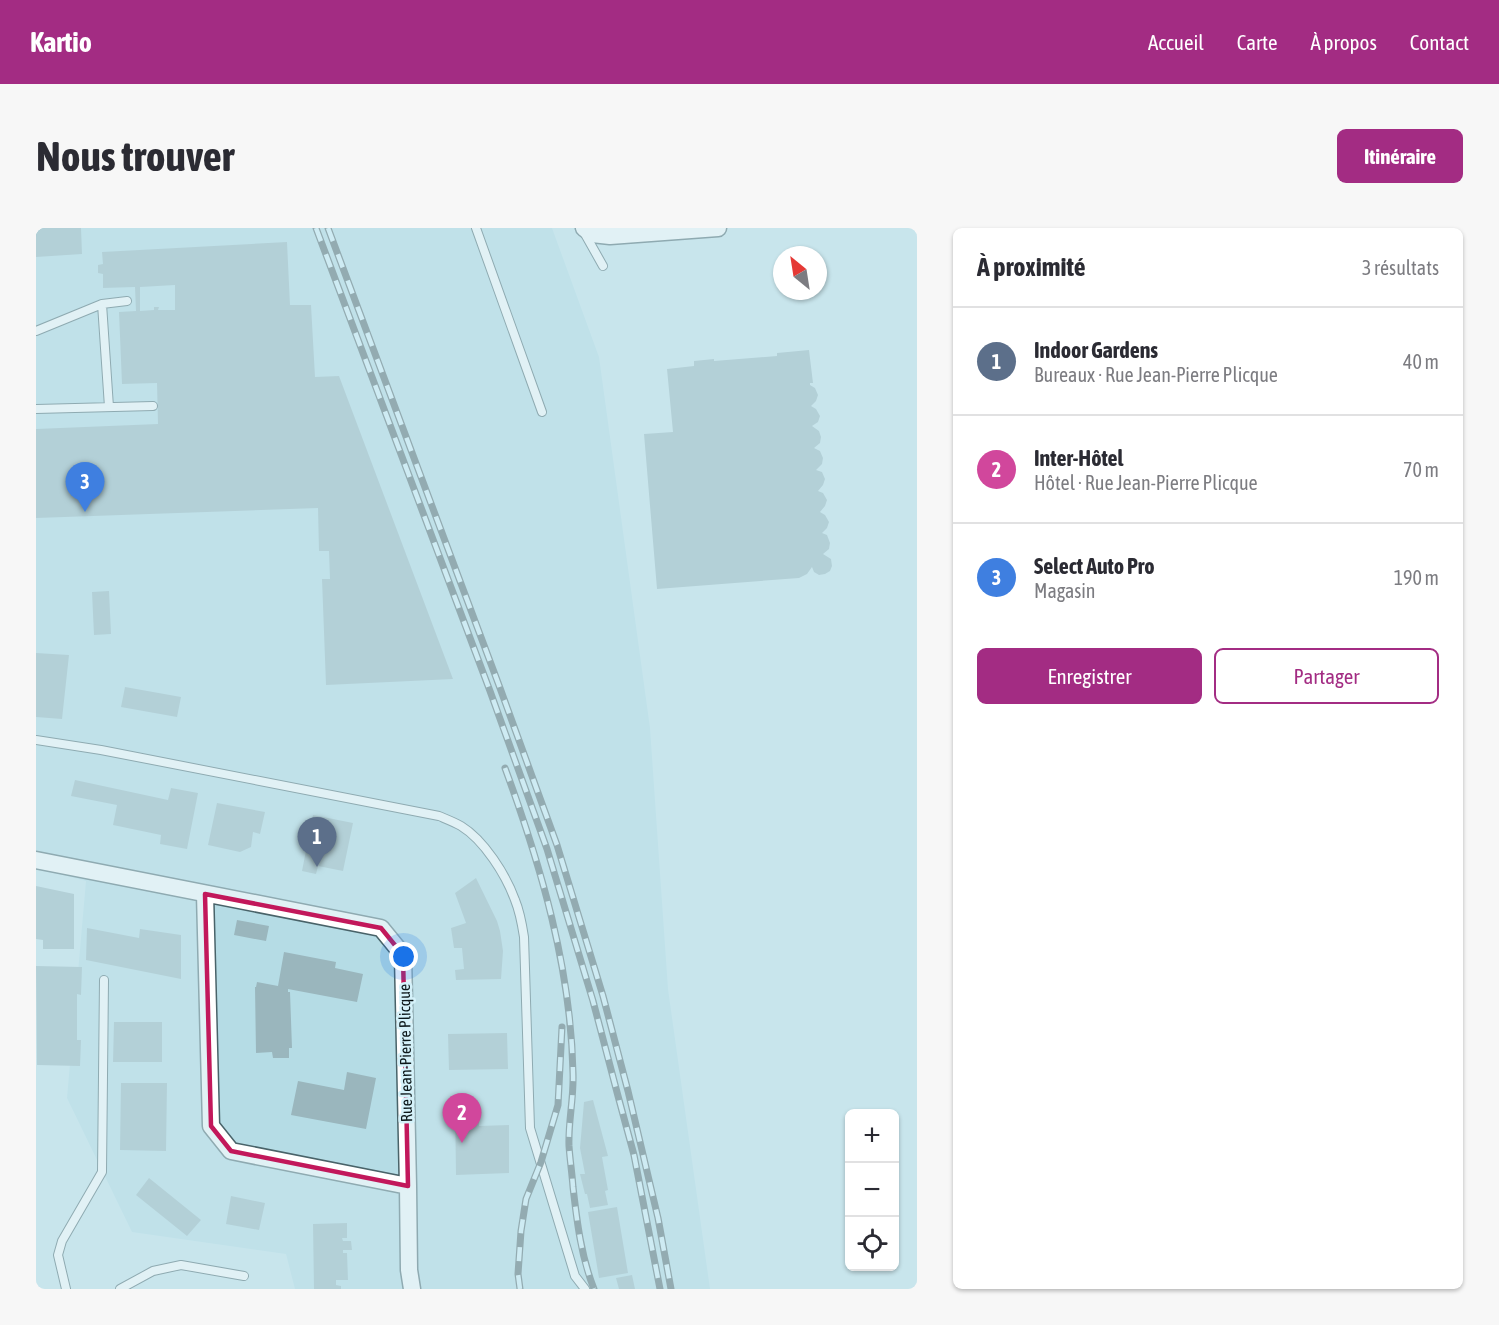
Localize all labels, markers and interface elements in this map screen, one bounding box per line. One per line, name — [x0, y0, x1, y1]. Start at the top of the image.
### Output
text: Kartio — [30, 26, 92, 58]
text: Accueil — [1148, 30, 1204, 54]
text: Carte — [1237, 30, 1277, 54]
text: À propos — [1310, 30, 1377, 54]
text: Contact — [1410, 30, 1469, 54]
button: Itinéraire — [1337, 129, 1463, 183]
text: Nous trouver — [36, 132, 234, 180]
north arrow — [773, 246, 827, 300]
text: À proximité — [977, 252, 1085, 282]
text: 3 résultats — [1362, 256, 1439, 279]
text: Indoor Gardens — [1034, 337, 1158, 363]
text: 1 — [992, 350, 1001, 373]
text: 40 m — [1403, 350, 1439, 373]
text: Bureaux · Rue Jean-Pierre Plicque — [1034, 363, 1278, 386]
text: Inter-Hôtel — [1034, 445, 1123, 471]
text: 2 — [992, 458, 1001, 481]
text: 70 m — [1403, 458, 1439, 481]
pin: 3 — [65, 462, 104, 512]
text: Hôtel · Rue Jean-Pierre Plicque — [1034, 471, 1258, 494]
text: Select Auto Pro — [1034, 553, 1155, 579]
text: 3 — [992, 566, 1001, 589]
text: 190 m — [1394, 566, 1439, 589]
text: Magasin — [1034, 579, 1096, 602]
button: Enregistrer — [977, 648, 1202, 704]
button: Partager — [1214, 648, 1439, 704]
pin: 1 — [298, 818, 336, 867]
your location — [389, 942, 418, 971]
street label: Rue Jean-Pierre Plicque — [395, 984, 416, 1122]
pin: 2 — [442, 1094, 482, 1143]
map controls — [845, 1109, 899, 1271]
button: + — [845, 1109, 899, 1163]
button: − — [845, 1163, 899, 1217]
button: locate — [845, 1217, 899, 1271]

